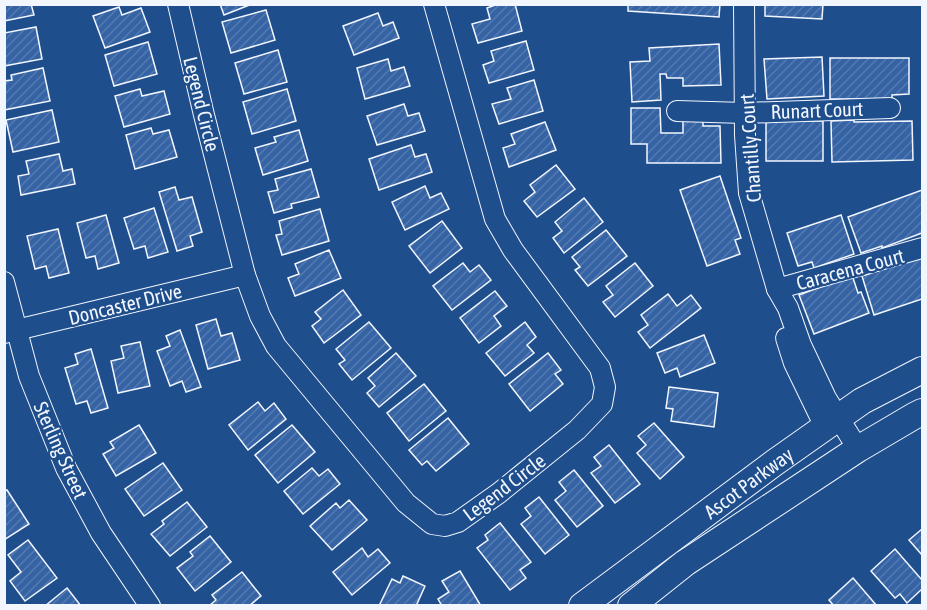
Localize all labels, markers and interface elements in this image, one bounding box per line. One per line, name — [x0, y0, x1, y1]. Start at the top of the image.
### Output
street label: Legend Circle — [179, 54, 225, 154]
street label: Chantilly Court — [735, 93, 765, 203]
street label: Runart Court — [770, 97, 864, 123]
street label: Caracena Court — [793, 243, 907, 294]
street label: Doncaster Drive — [66, 279, 184, 329]
street label: Sterling Street — [29, 398, 93, 502]
street label: Ascot Parkway — [699, 442, 797, 523]
street label: Legend Circle — [458, 449, 550, 525]

